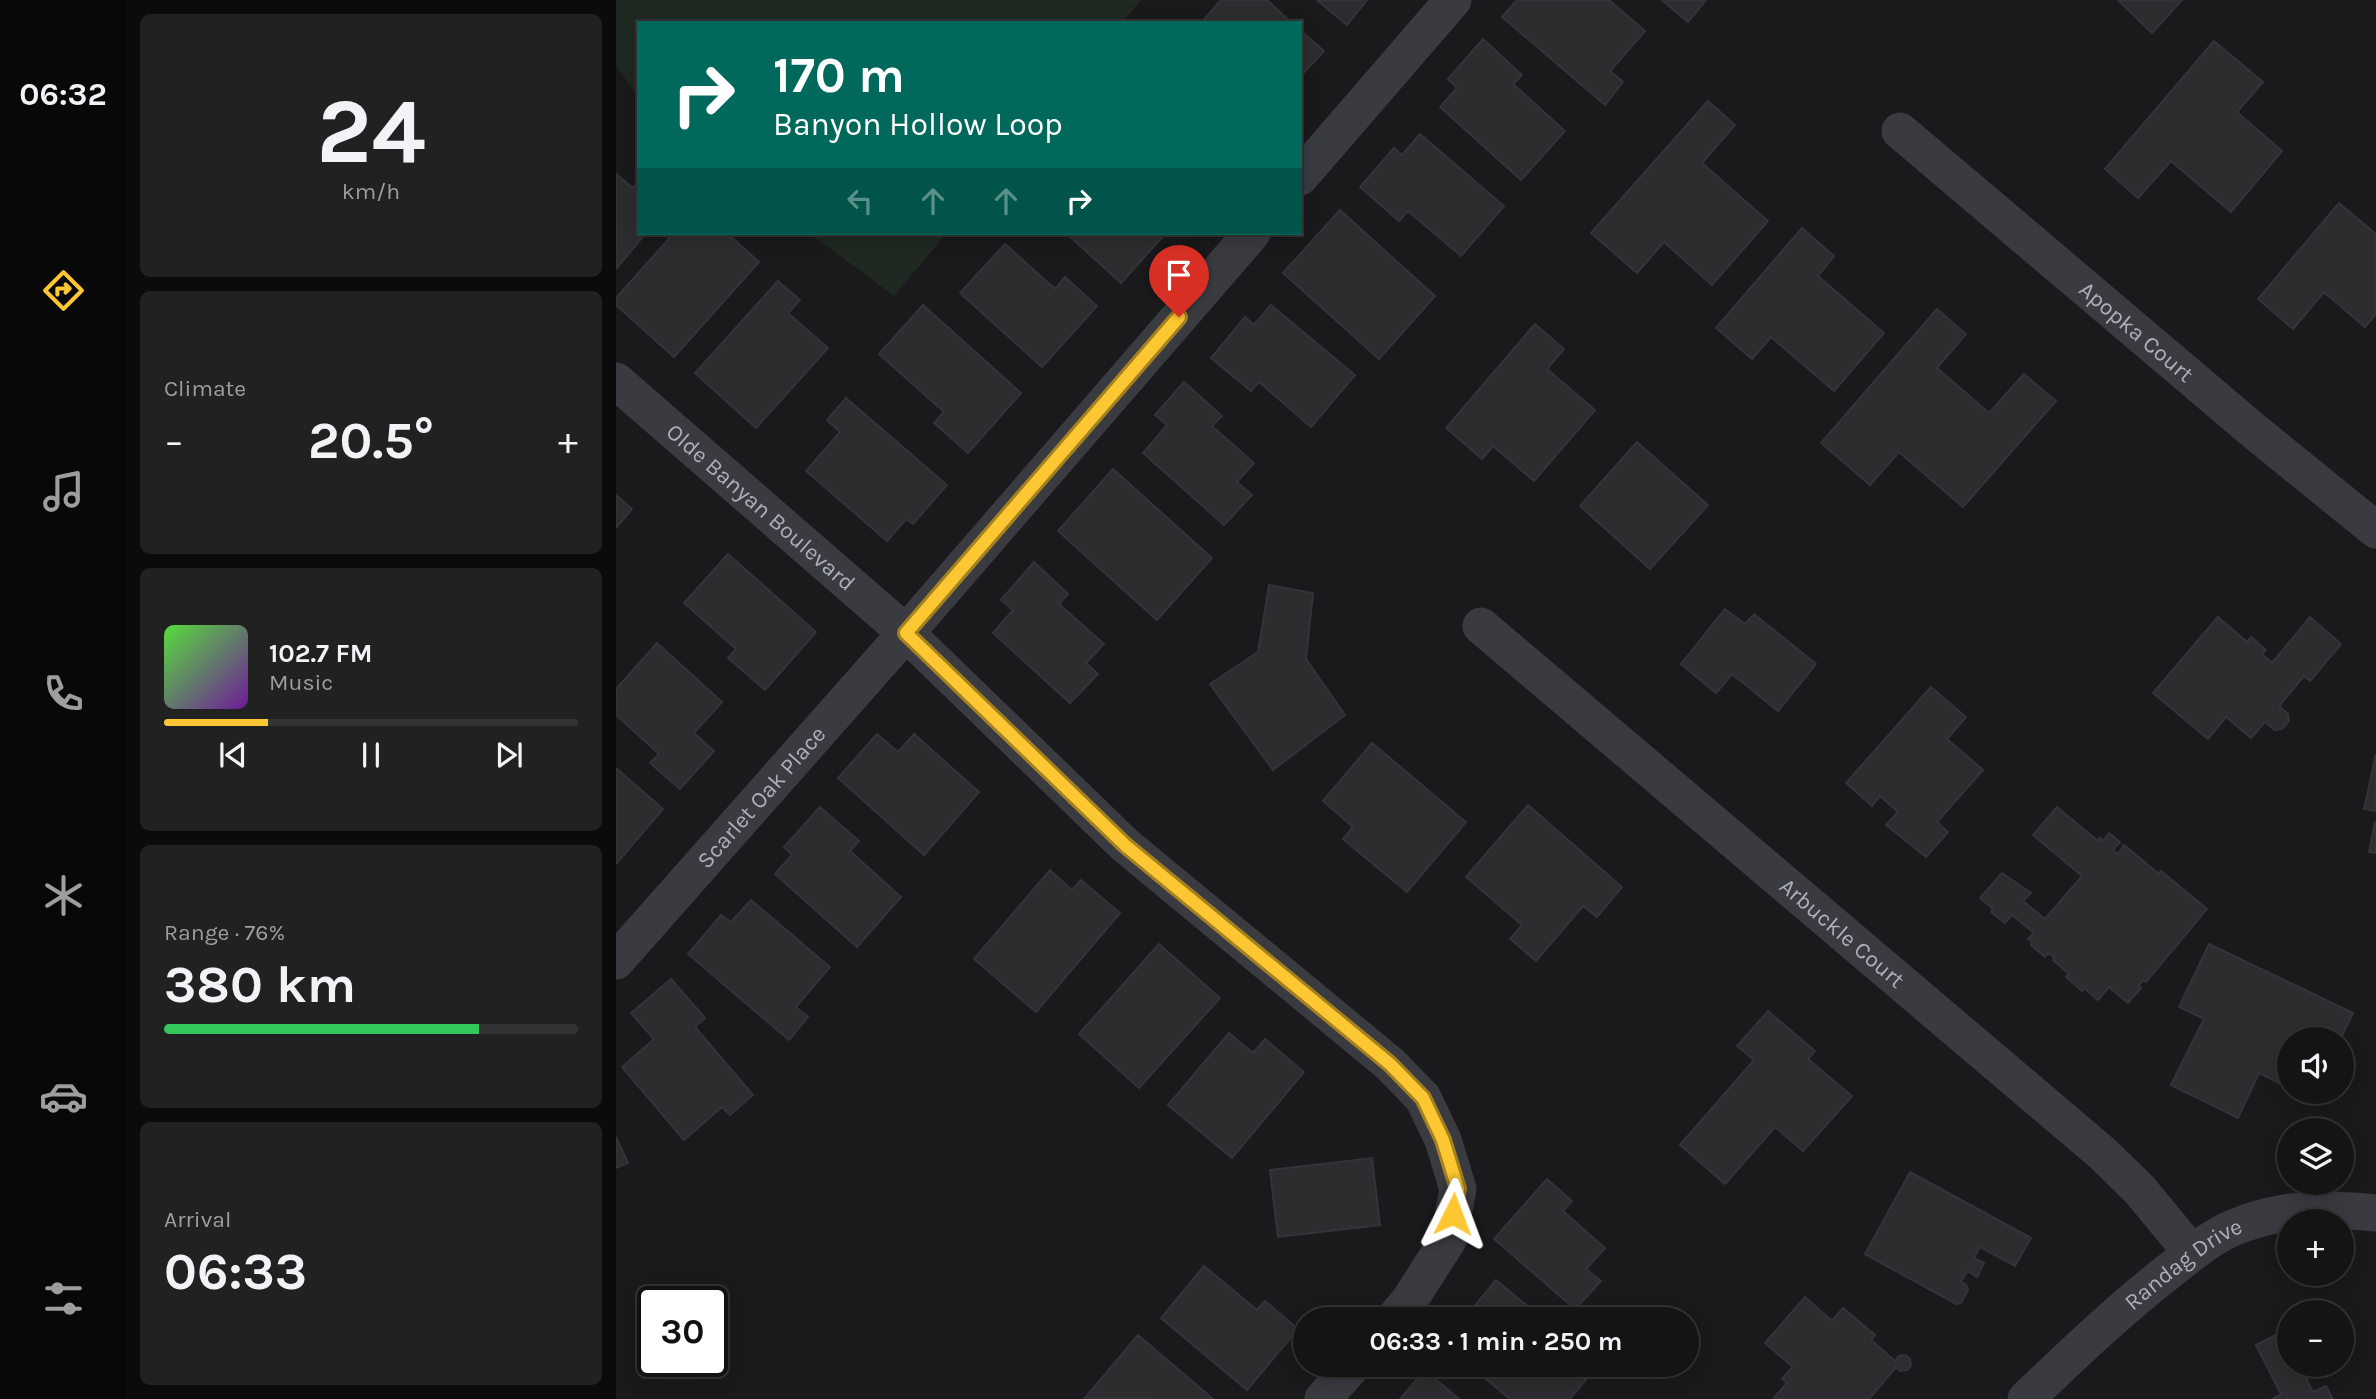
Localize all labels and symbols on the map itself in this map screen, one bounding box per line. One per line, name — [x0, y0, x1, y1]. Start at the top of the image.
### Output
pin — [1149, 245, 1209, 317]
street label: Apopka Court — [2074, 276, 2199, 388]
street label: Olde Banyan Boulevard — [661, 418, 860, 597]
street label: Scarlet Oak Place — [691, 721, 831, 874]
street label: Arbuckle Court — [1774, 873, 1910, 994]
position arrow — [1416, 1177, 1490, 1251]
street label: Randag Drive — [2119, 1213, 2246, 1316]
speed limit sign: 30 — [637, 1286, 728, 1377]

